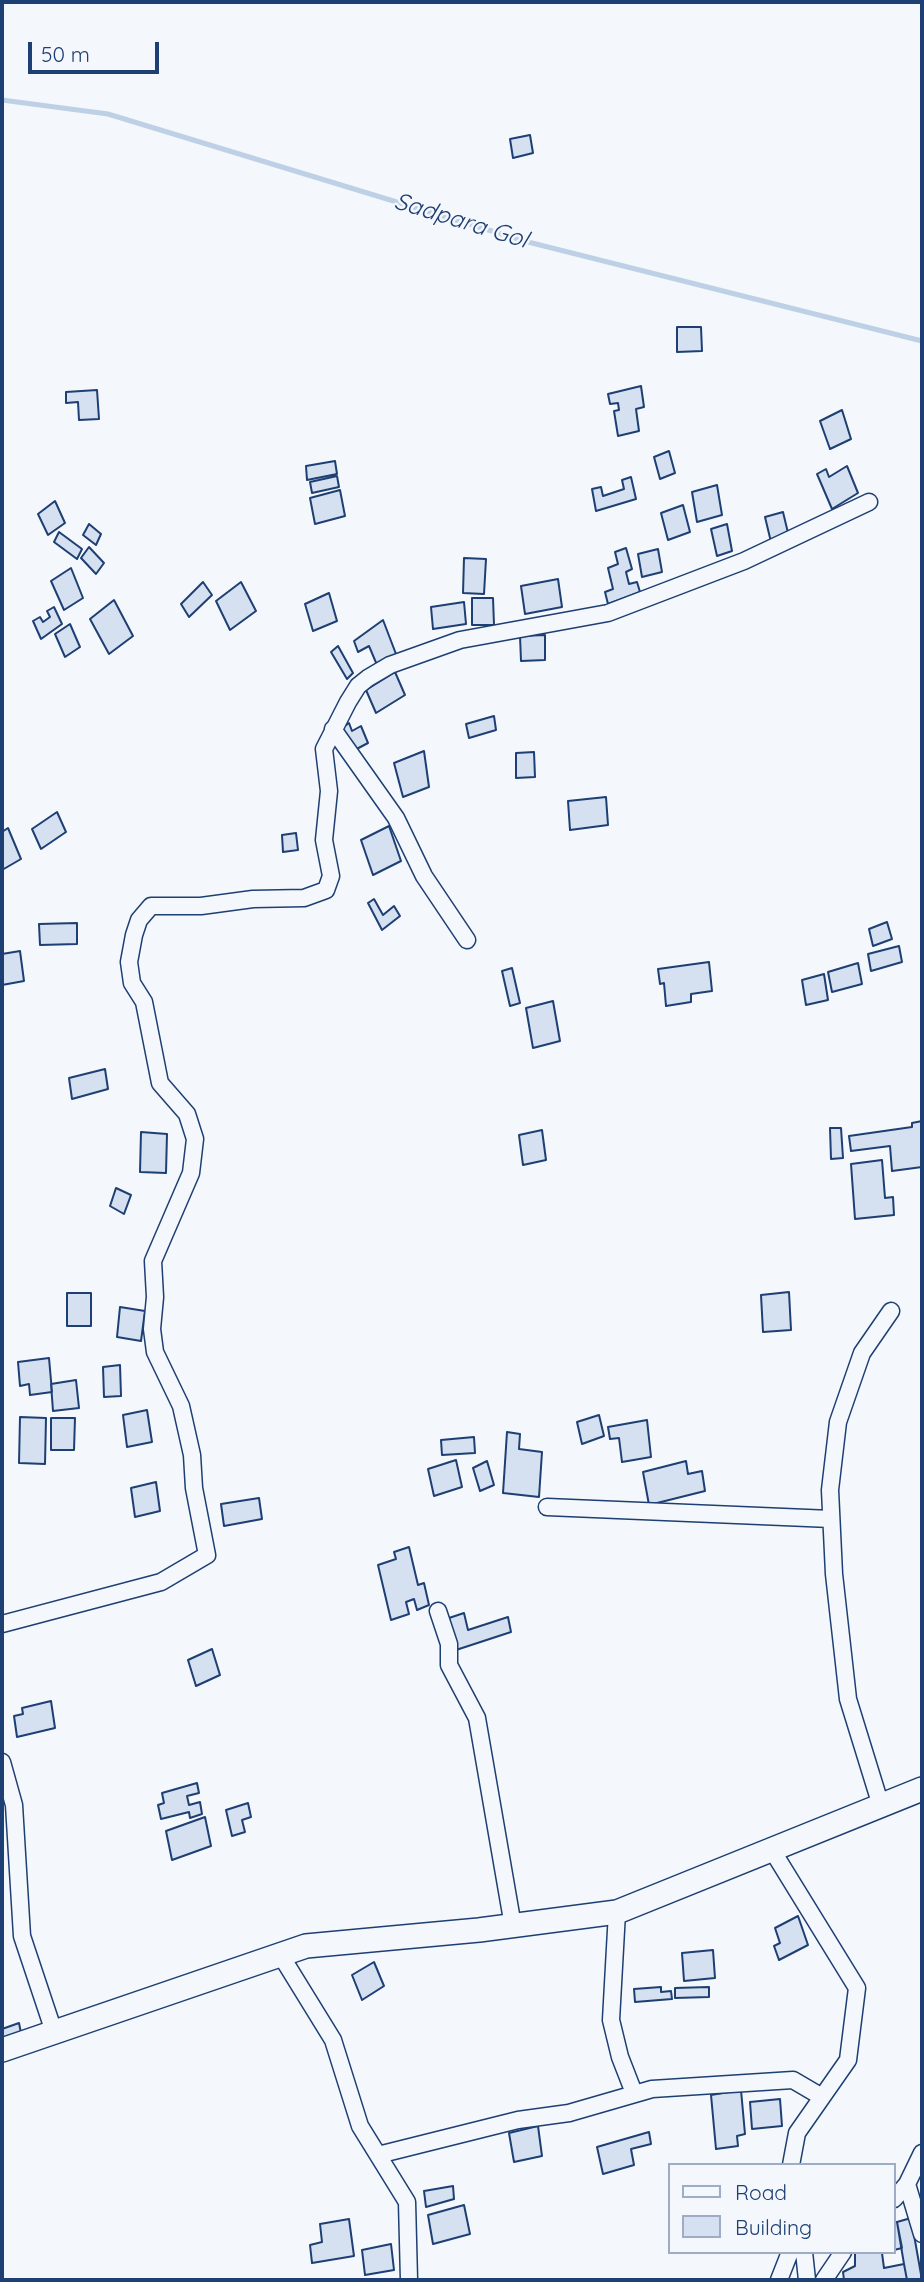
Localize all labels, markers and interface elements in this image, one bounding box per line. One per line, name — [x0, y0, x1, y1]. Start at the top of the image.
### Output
scale bar — [32, 28, 163, 72]
text: 50 m — [41, 41, 90, 67]
water label: Sadpara Gol — [391, 187, 531, 255]
legend — [668, 2163, 896, 2254]
text: Road — [735, 2179, 787, 2205]
text: Building — [735, 2214, 812, 2240]

